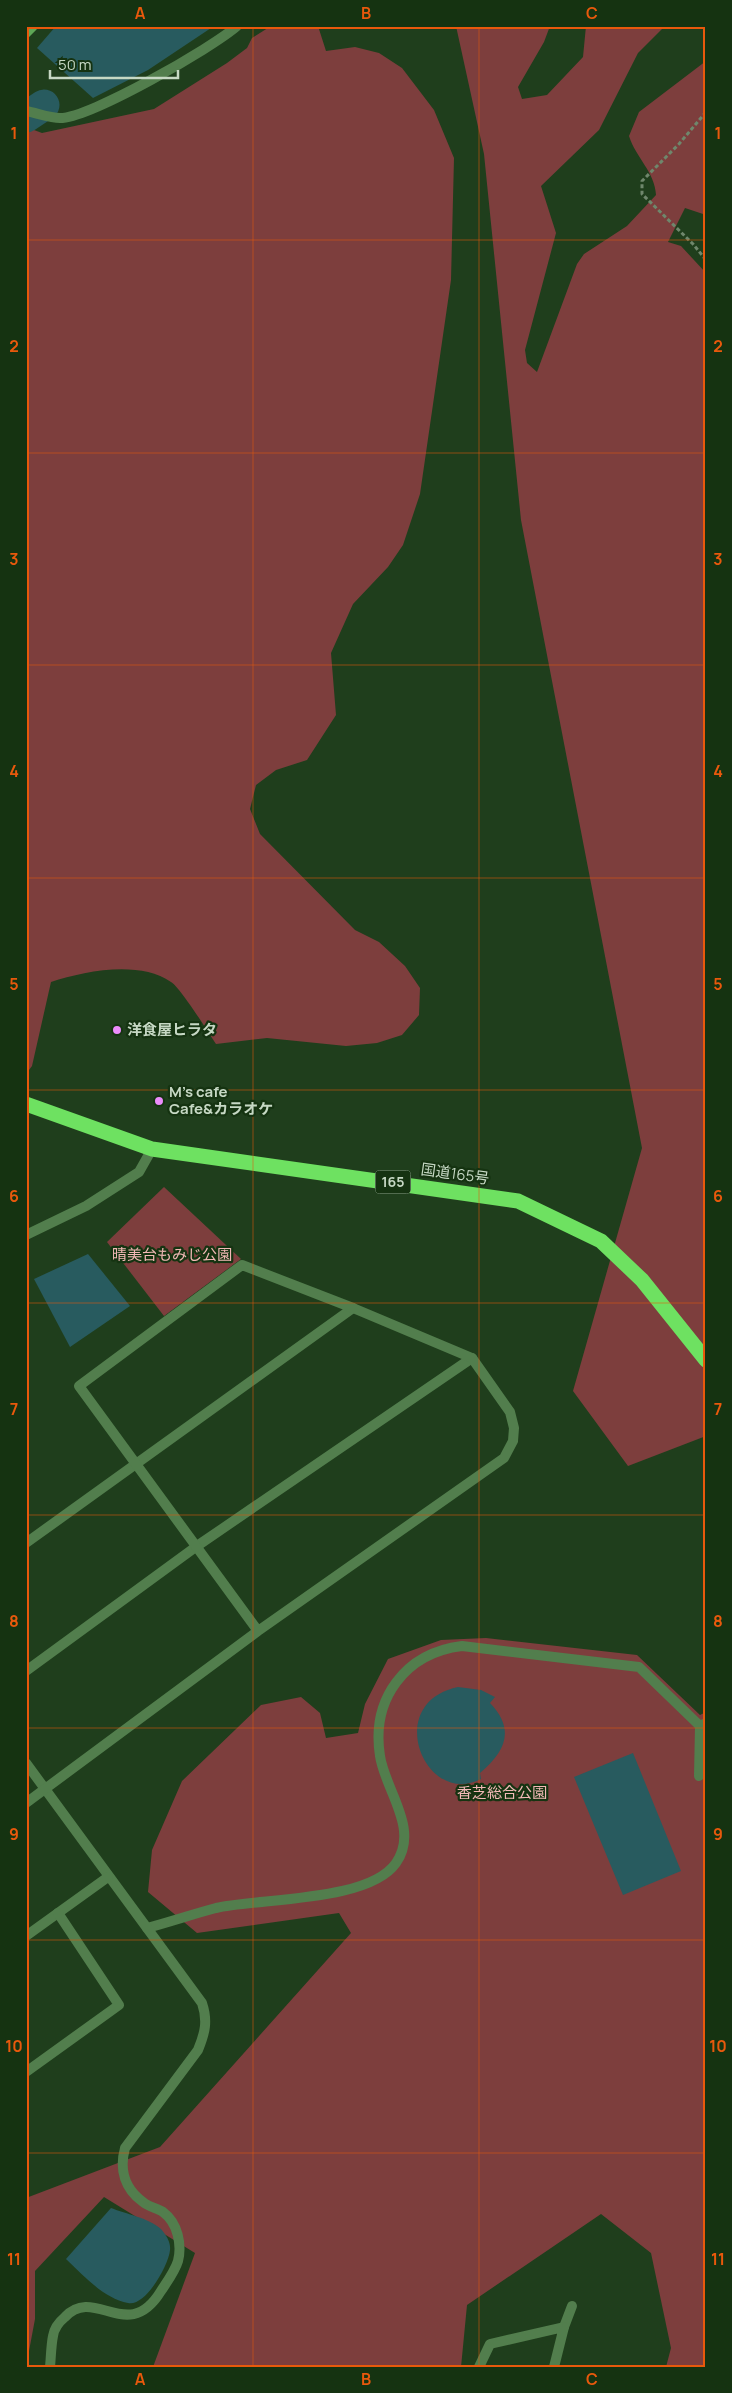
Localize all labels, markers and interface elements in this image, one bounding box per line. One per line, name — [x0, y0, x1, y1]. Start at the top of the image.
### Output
text: A — [135, 2, 146, 24]
text: B — [361, 2, 371, 24]
text: C — [586, 2, 598, 24]
scale bar — [50, 48, 178, 80]
text: 50 m — [58, 54, 92, 75]
text: 1 — [10, 122, 18, 144]
text: 1 — [714, 122, 722, 144]
text: 2 — [9, 335, 19, 357]
text: 2 — [713, 335, 723, 357]
text: 3 — [9, 548, 19, 570]
text: 3 — [713, 548, 723, 570]
text: 4 — [9, 760, 19, 782]
text: 4 — [713, 760, 723, 782]
text: 5 — [9, 973, 19, 995]
text: 5 — [713, 973, 723, 995]
place label: 洋食屋ヒラタ — [127, 1019, 217, 1040]
marker: 洋食屋ヒラタ — [111, 1024, 123, 1036]
place label: M's cafe Cafe&カラオケ — [169, 1081, 273, 1119]
marker: M's cafe Cafe&カラオケ — [153, 1095, 165, 1107]
street label: 国道165号 — [420, 1158, 491, 1189]
road number: 165 — [376, 1170, 410, 1194]
text: 6 — [9, 1185, 19, 1207]
text: 6 — [713, 1185, 723, 1207]
park label: 晴美台もみじ公園 — [112, 1244, 232, 1265]
text: 7 — [10, 1398, 18, 1420]
text: 7 — [714, 1398, 722, 1420]
text: 8 — [9, 1610, 19, 1632]
text: 8 — [713, 1610, 723, 1632]
park label: 香芝総合公園 — [457, 1782, 547, 1803]
text: 9 — [9, 1823, 19, 1845]
text: 9 — [713, 1823, 723, 1845]
text: 10 — [5, 2035, 23, 2057]
text: 10 — [709, 2035, 727, 2057]
text: 11 — [7, 2248, 21, 2270]
text: 11 — [711, 2248, 725, 2270]
text: A — [135, 2368, 146, 2390]
text: B — [361, 2368, 371, 2390]
text: C — [586, 2368, 598, 2390]

